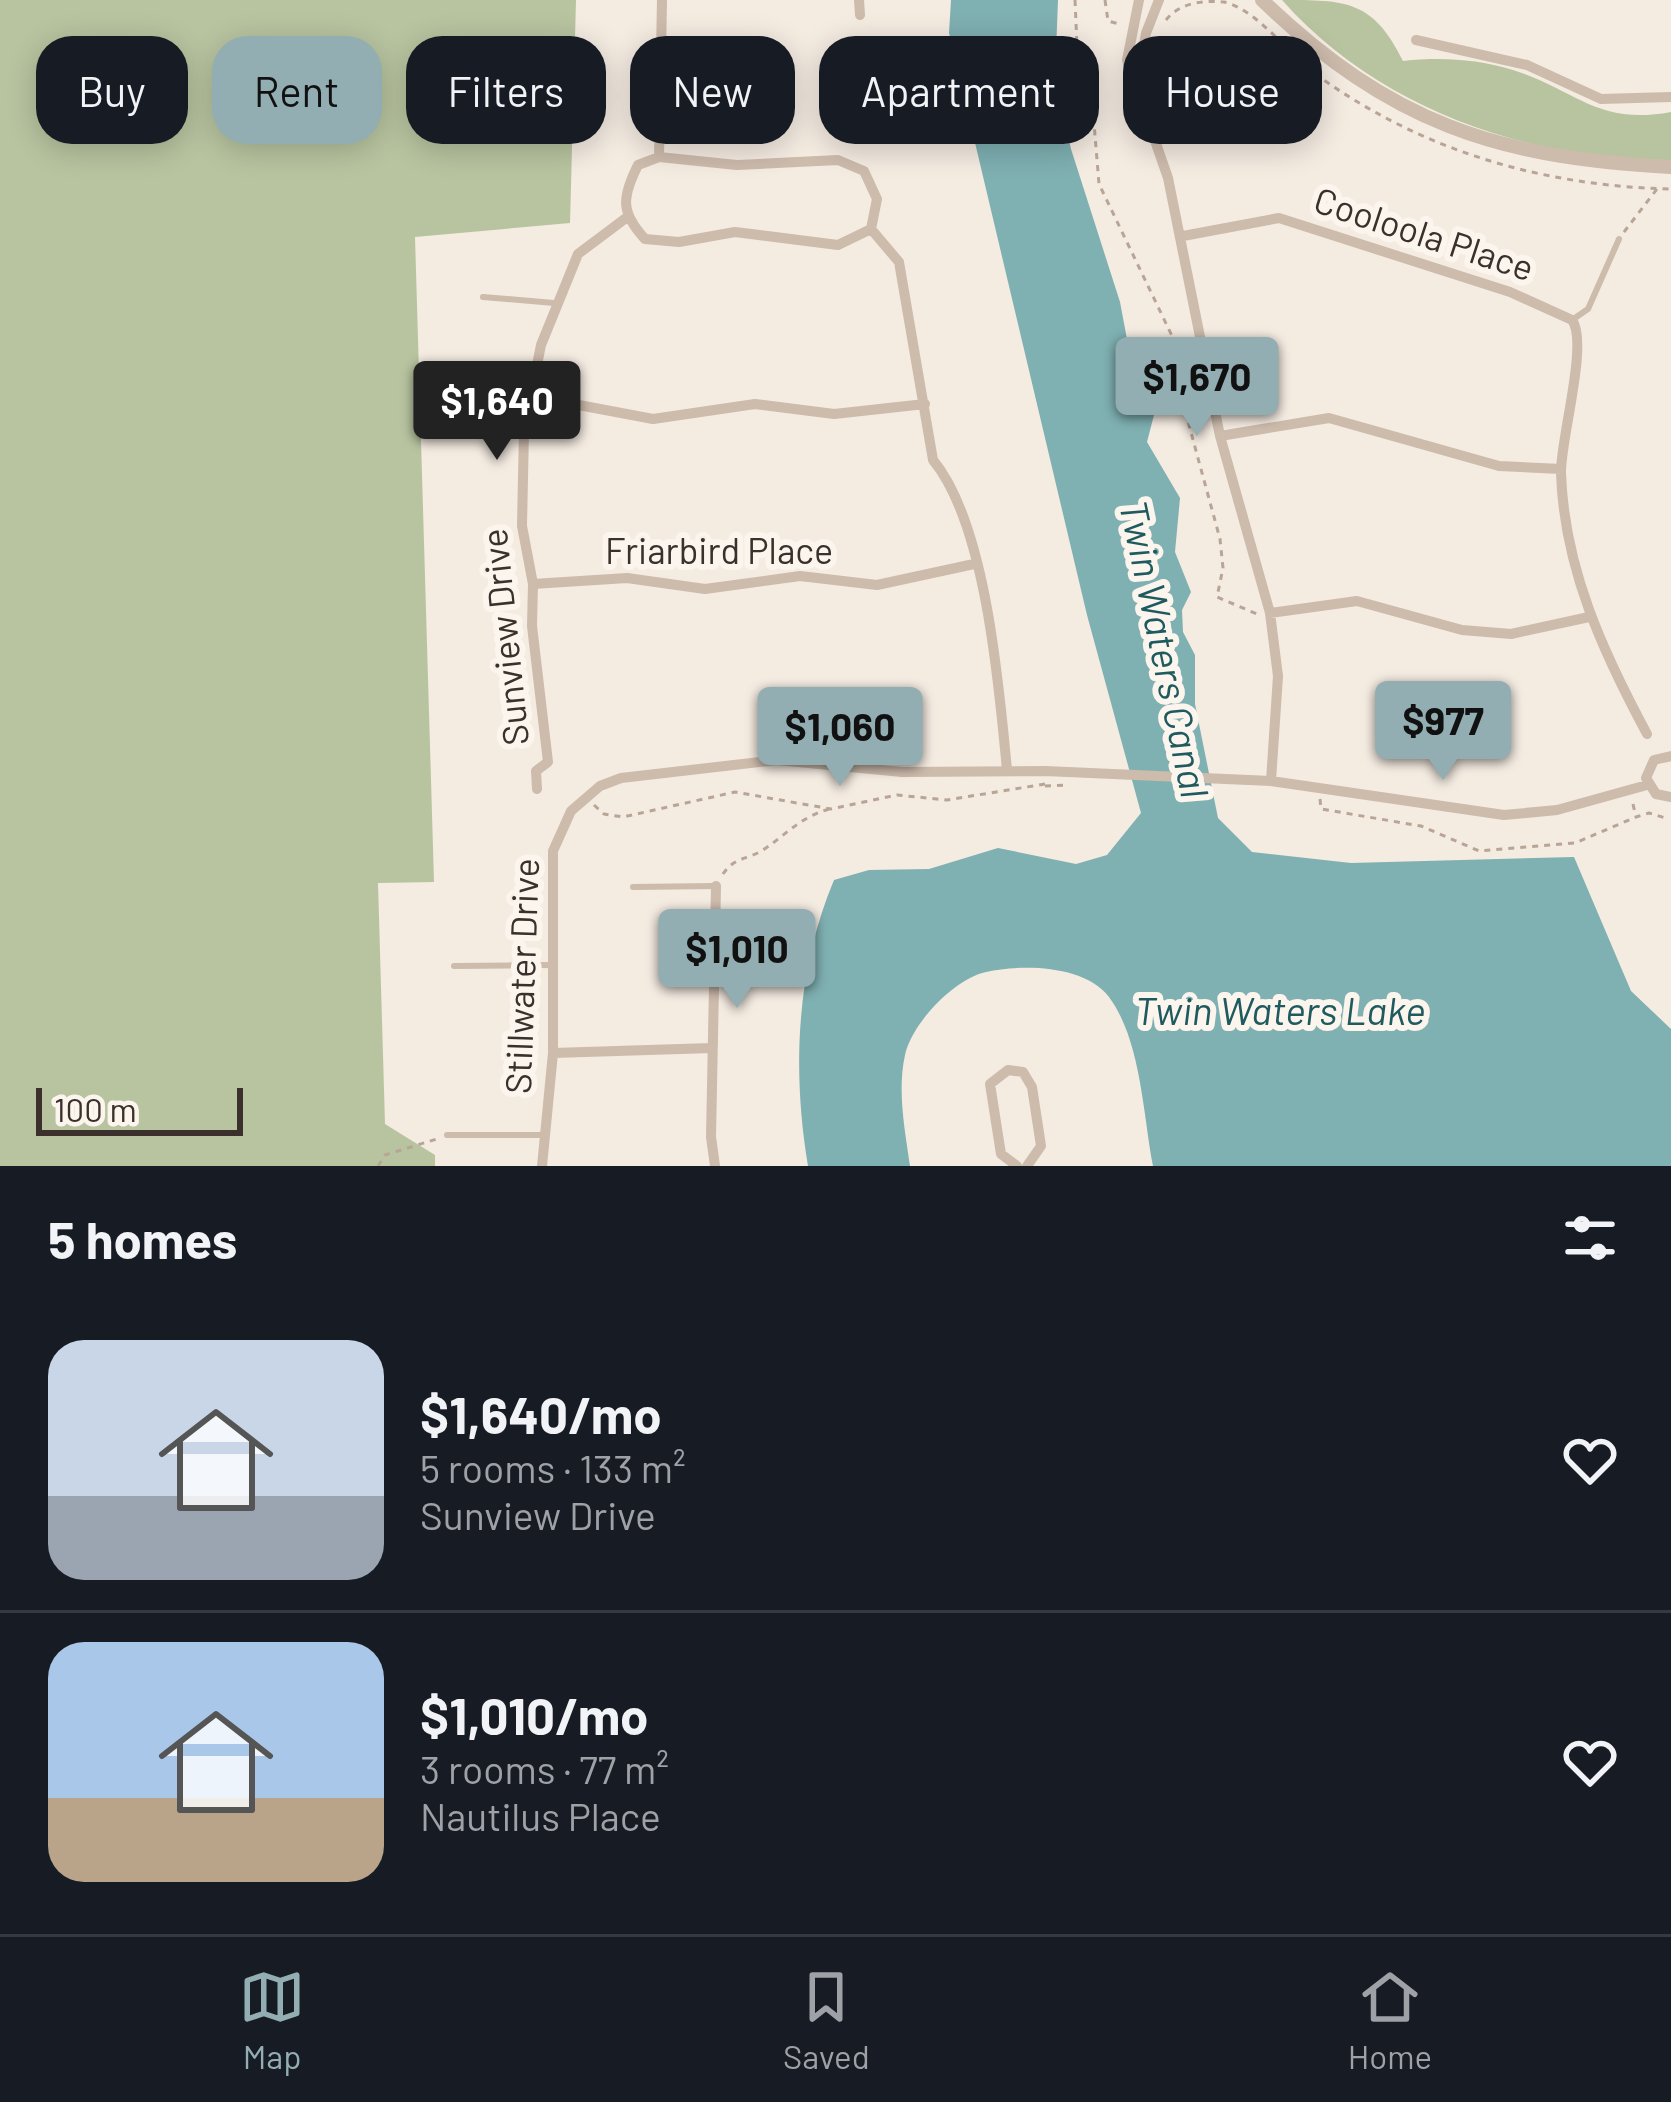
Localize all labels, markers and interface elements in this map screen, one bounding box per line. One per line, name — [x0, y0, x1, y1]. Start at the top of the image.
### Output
chip: Buy — [36, 36, 188, 144]
chip: Rent — [212, 36, 382, 144]
chip: Filters — [406, 36, 606, 144]
chip: New — [630, 36, 795, 144]
chip: Apartment — [819, 36, 1099, 144]
chip: House — [1123, 36, 1322, 144]
street label: Cooloola Place — [1309, 177, 1540, 288]
pin: $1,670 — [1099, 337, 1295, 439]
text: $1,670 — [1143, 352, 1251, 399]
pin: $1,640 — [399, 361, 595, 463]
text: $1,640 — [440, 376, 554, 423]
water label: Twin Waters Canal — [1111, 496, 1220, 802]
street label: Sunview Drive — [471, 527, 536, 748]
street label: Friarbird Place — [605, 528, 833, 571]
pin: $977 — [1372, 681, 1514, 783]
pin: $1,060 — [742, 687, 938, 789]
text: $977 — [1402, 696, 1484, 743]
text: $1,060 — [785, 702, 895, 749]
street label: Stillwater Drive — [495, 857, 546, 1095]
pin: $1,010 — [639, 909, 835, 1011]
text: $1,010 — [685, 924, 789, 971]
water label: Twin Waters Lake — [1135, 986, 1425, 1033]
scale bar — [36, 1082, 243, 1135]
text: 100 m — [54, 1089, 137, 1129]
icon: filters — [1557, 1205, 1623, 1271]
text: 5 homes — [48, 1208, 237, 1269]
text: $1,640/mo — [420, 1383, 662, 1444]
icon: home — [144, 1388, 288, 1532]
icon: heart — [1557, 1427, 1623, 1493]
text: 5 rooms · 133 m² — [420, 1444, 686, 1491]
text: Sunview Drive — [420, 1491, 656, 1538]
text: $1,010/mo — [420, 1684, 649, 1745]
icon: home — [144, 1690, 288, 1834]
icon: heart — [1557, 1729, 1623, 1795]
text: 3 rooms · 77 m² — [420, 1745, 669, 1792]
text: Nautilus Place — [420, 1792, 661, 1839]
tab: Map — [239, 1964, 305, 2076]
tab: Saved — [783, 1964, 870, 2076]
tab: Home — [1348, 1964, 1432, 2076]

